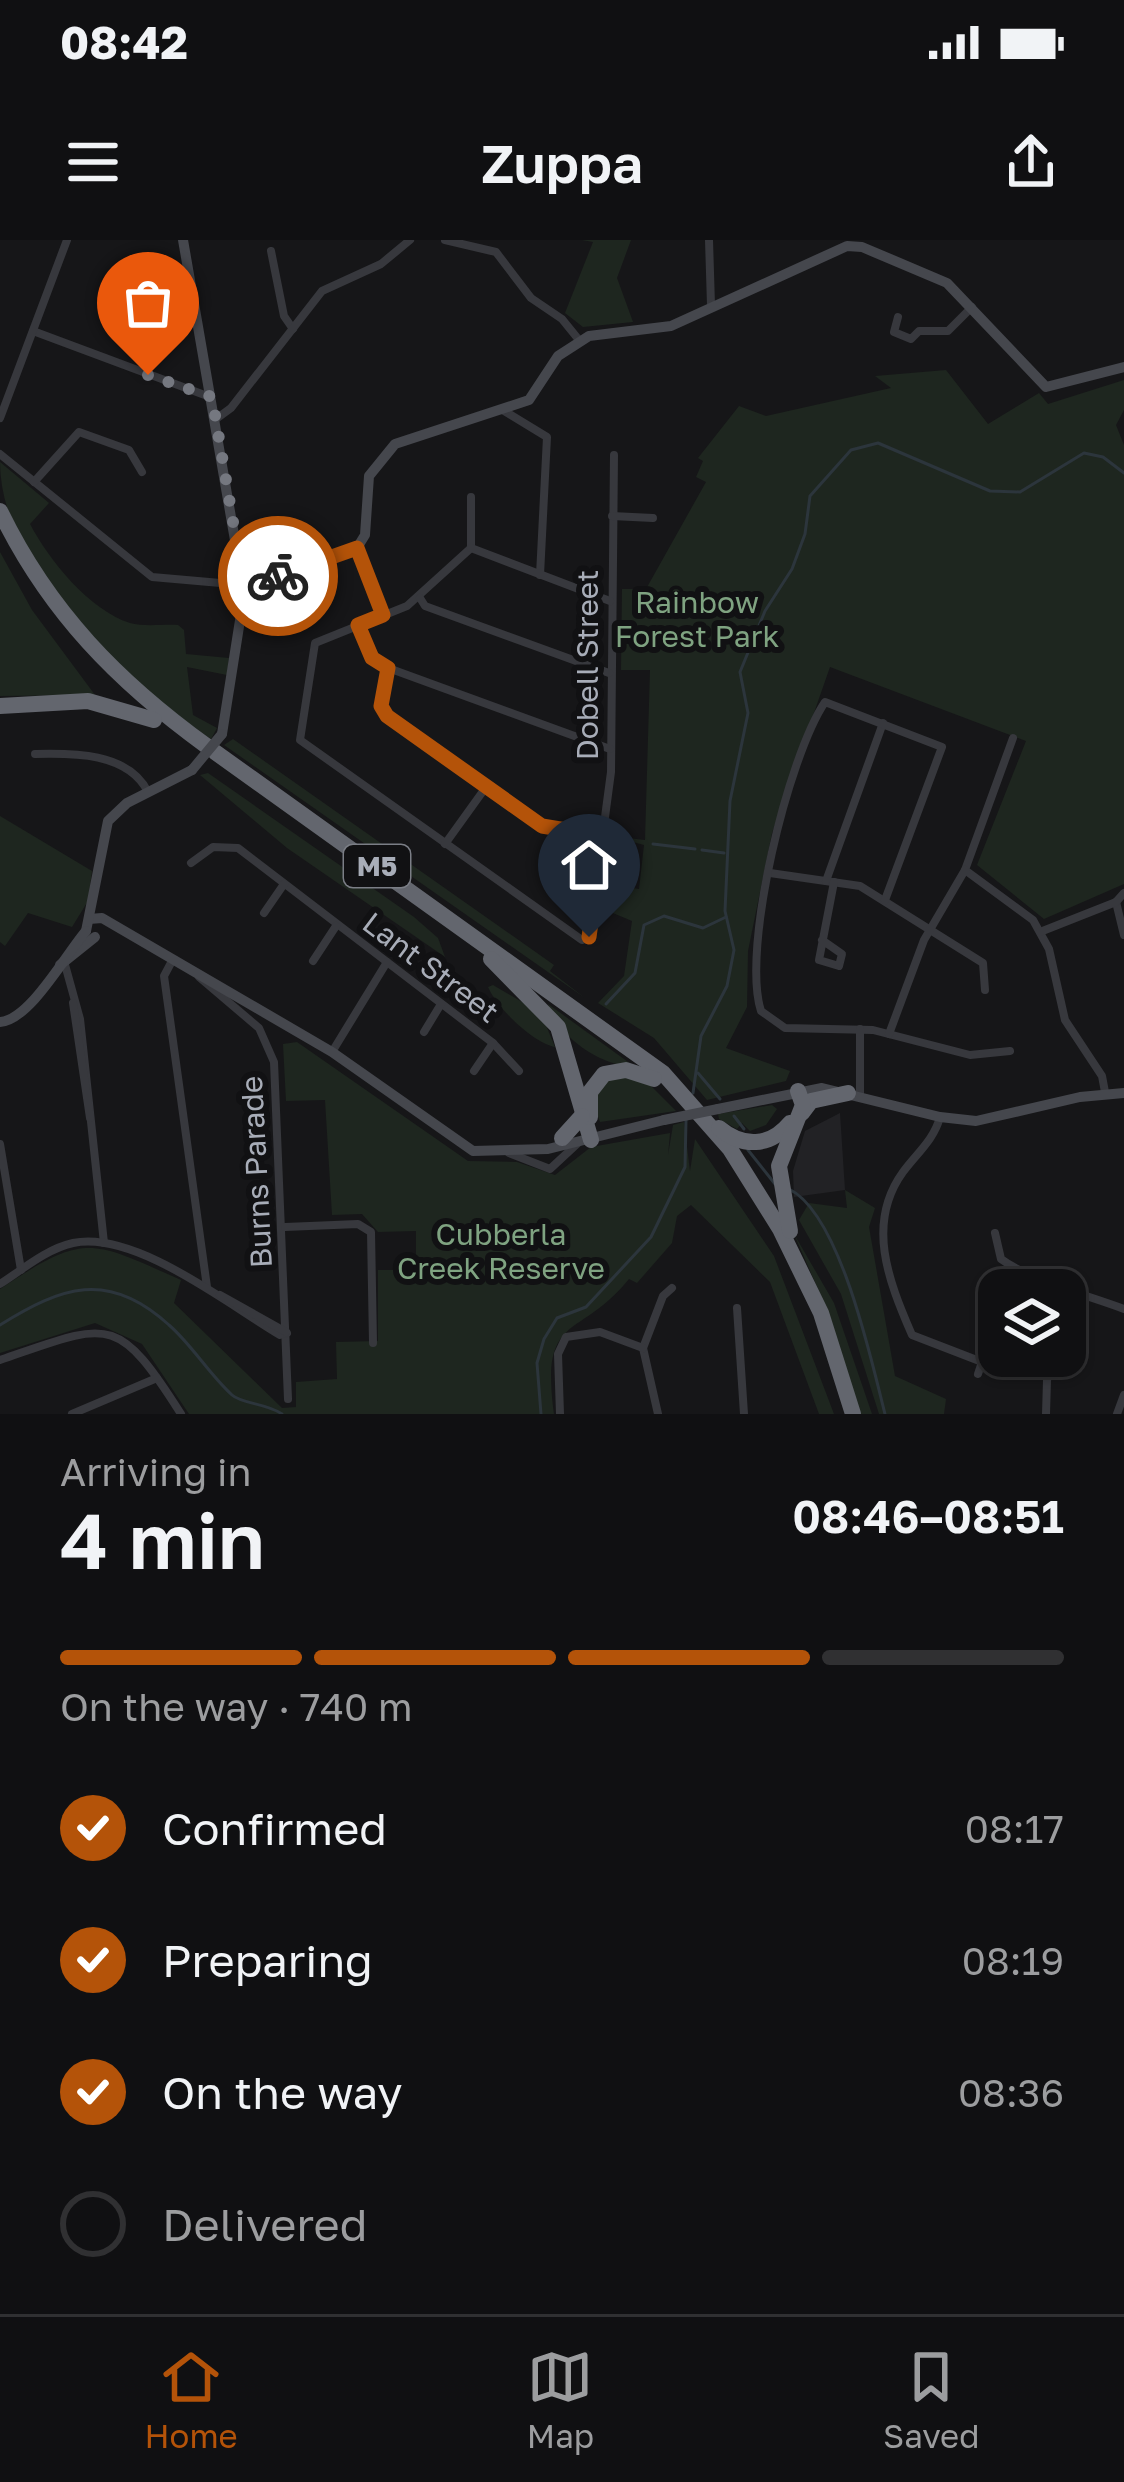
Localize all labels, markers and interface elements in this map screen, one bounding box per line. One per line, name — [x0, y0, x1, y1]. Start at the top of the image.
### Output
text: 08:42 — [60, 15, 188, 69]
icon: menu — [60, 129, 126, 195]
icon: share — [998, 129, 1064, 195]
text: Zuppa — [481, 130, 643, 195]
pin — [97, 252, 199, 375]
icon: bag — [115, 270, 181, 336]
courier — [218, 516, 338, 636]
icon: bike — [245, 543, 311, 609]
street label: Dobell Street — [569, 570, 605, 760]
park label: Rainbow Forest Park — [615, 584, 779, 654]
pin — [538, 814, 640, 937]
icon: home — [556, 832, 622, 898]
road number: M5 — [344, 845, 410, 887]
street label: Lant Street — [356, 904, 506, 1030]
street label: Burns Parade — [233, 1075, 279, 1269]
park label: Cubberla Creek Reserve — [397, 1216, 605, 1286]
map controls — [978, 1269, 1086, 1377]
button: layers — [978, 1269, 1086, 1377]
text: Arriving in — [60, 1448, 251, 1495]
text: 08:46–08:51 — [792, 1489, 1064, 1543]
text: 4 min — [60, 1493, 265, 1586]
text: On the way · 740 m — [60, 1683, 413, 1730]
icon: check — [60, 1795, 126, 1861]
text: Confirmed — [162, 1801, 387, 1855]
text: 08:17 — [965, 1805, 1064, 1852]
icon: check — [60, 1927, 126, 1993]
text: Preparing — [162, 1933, 373, 1987]
text: 08:19 — [962, 1937, 1064, 1984]
icon: check — [60, 2059, 126, 2125]
text: On the way — [162, 2065, 403, 2119]
text: 08:36 — [958, 2069, 1064, 2116]
text: Delivered — [162, 2197, 367, 2251]
tab: Home — [145, 2344, 238, 2455]
tab: Map — [527, 2344, 594, 2455]
tab: Saved — [883, 2344, 979, 2455]

